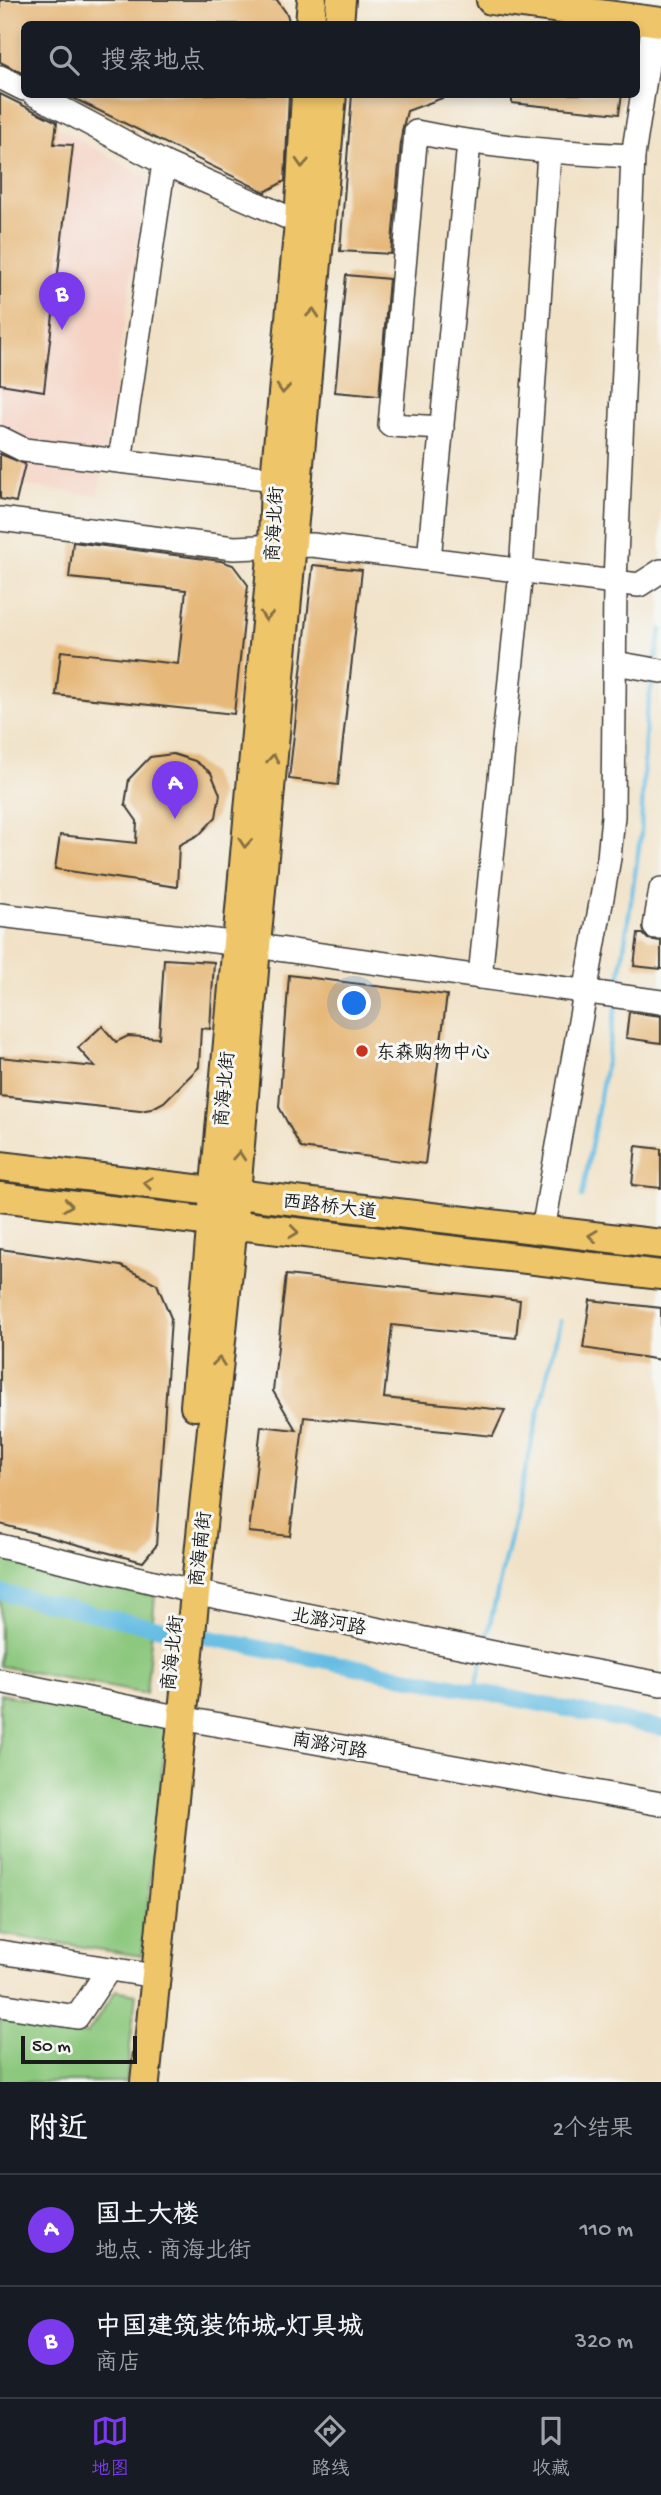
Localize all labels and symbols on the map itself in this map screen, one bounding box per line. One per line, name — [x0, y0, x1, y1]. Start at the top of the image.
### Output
one-way arrow — [295, 157, 310, 168]
pin: B — [39, 272, 85, 330]
one-way arrow — [305, 307, 320, 318]
one-way arrow — [276, 384, 291, 395]
street label: 商海北街 — [262, 486, 290, 563]
one-way arrow — [259, 611, 274, 622]
one-way arrow — [265, 753, 280, 764]
pin: A — [152, 761, 198, 819]
one-way arrow — [238, 837, 253, 848]
your location — [337, 986, 371, 1020]
place label: 东森购物中心 — [376, 1042, 490, 1066]
marker: 东森购物中心 — [354, 1043, 370, 1059]
street label: 商海北街 — [211, 1050, 241, 1128]
one-way arrow — [231, 1151, 246, 1162]
one-way arrow — [142, 1176, 154, 1191]
street label: 西路桥大道 — [281, 1190, 378, 1226]
one-way arrow — [62, 1197, 74, 1212]
one-way arrow — [288, 1224, 300, 1239]
one-way arrow — [587, 1229, 598, 1244]
one-way arrow — [211, 1356, 226, 1367]
street label: 商海南街 — [186, 1510, 218, 1588]
street label: 北潞河路 — [289, 1604, 368, 1642]
street label: 商海北街 — [158, 1614, 190, 1692]
street label: 南潞河路 — [290, 1729, 369, 1765]
scale bar — [21, 2033, 136, 2065]

